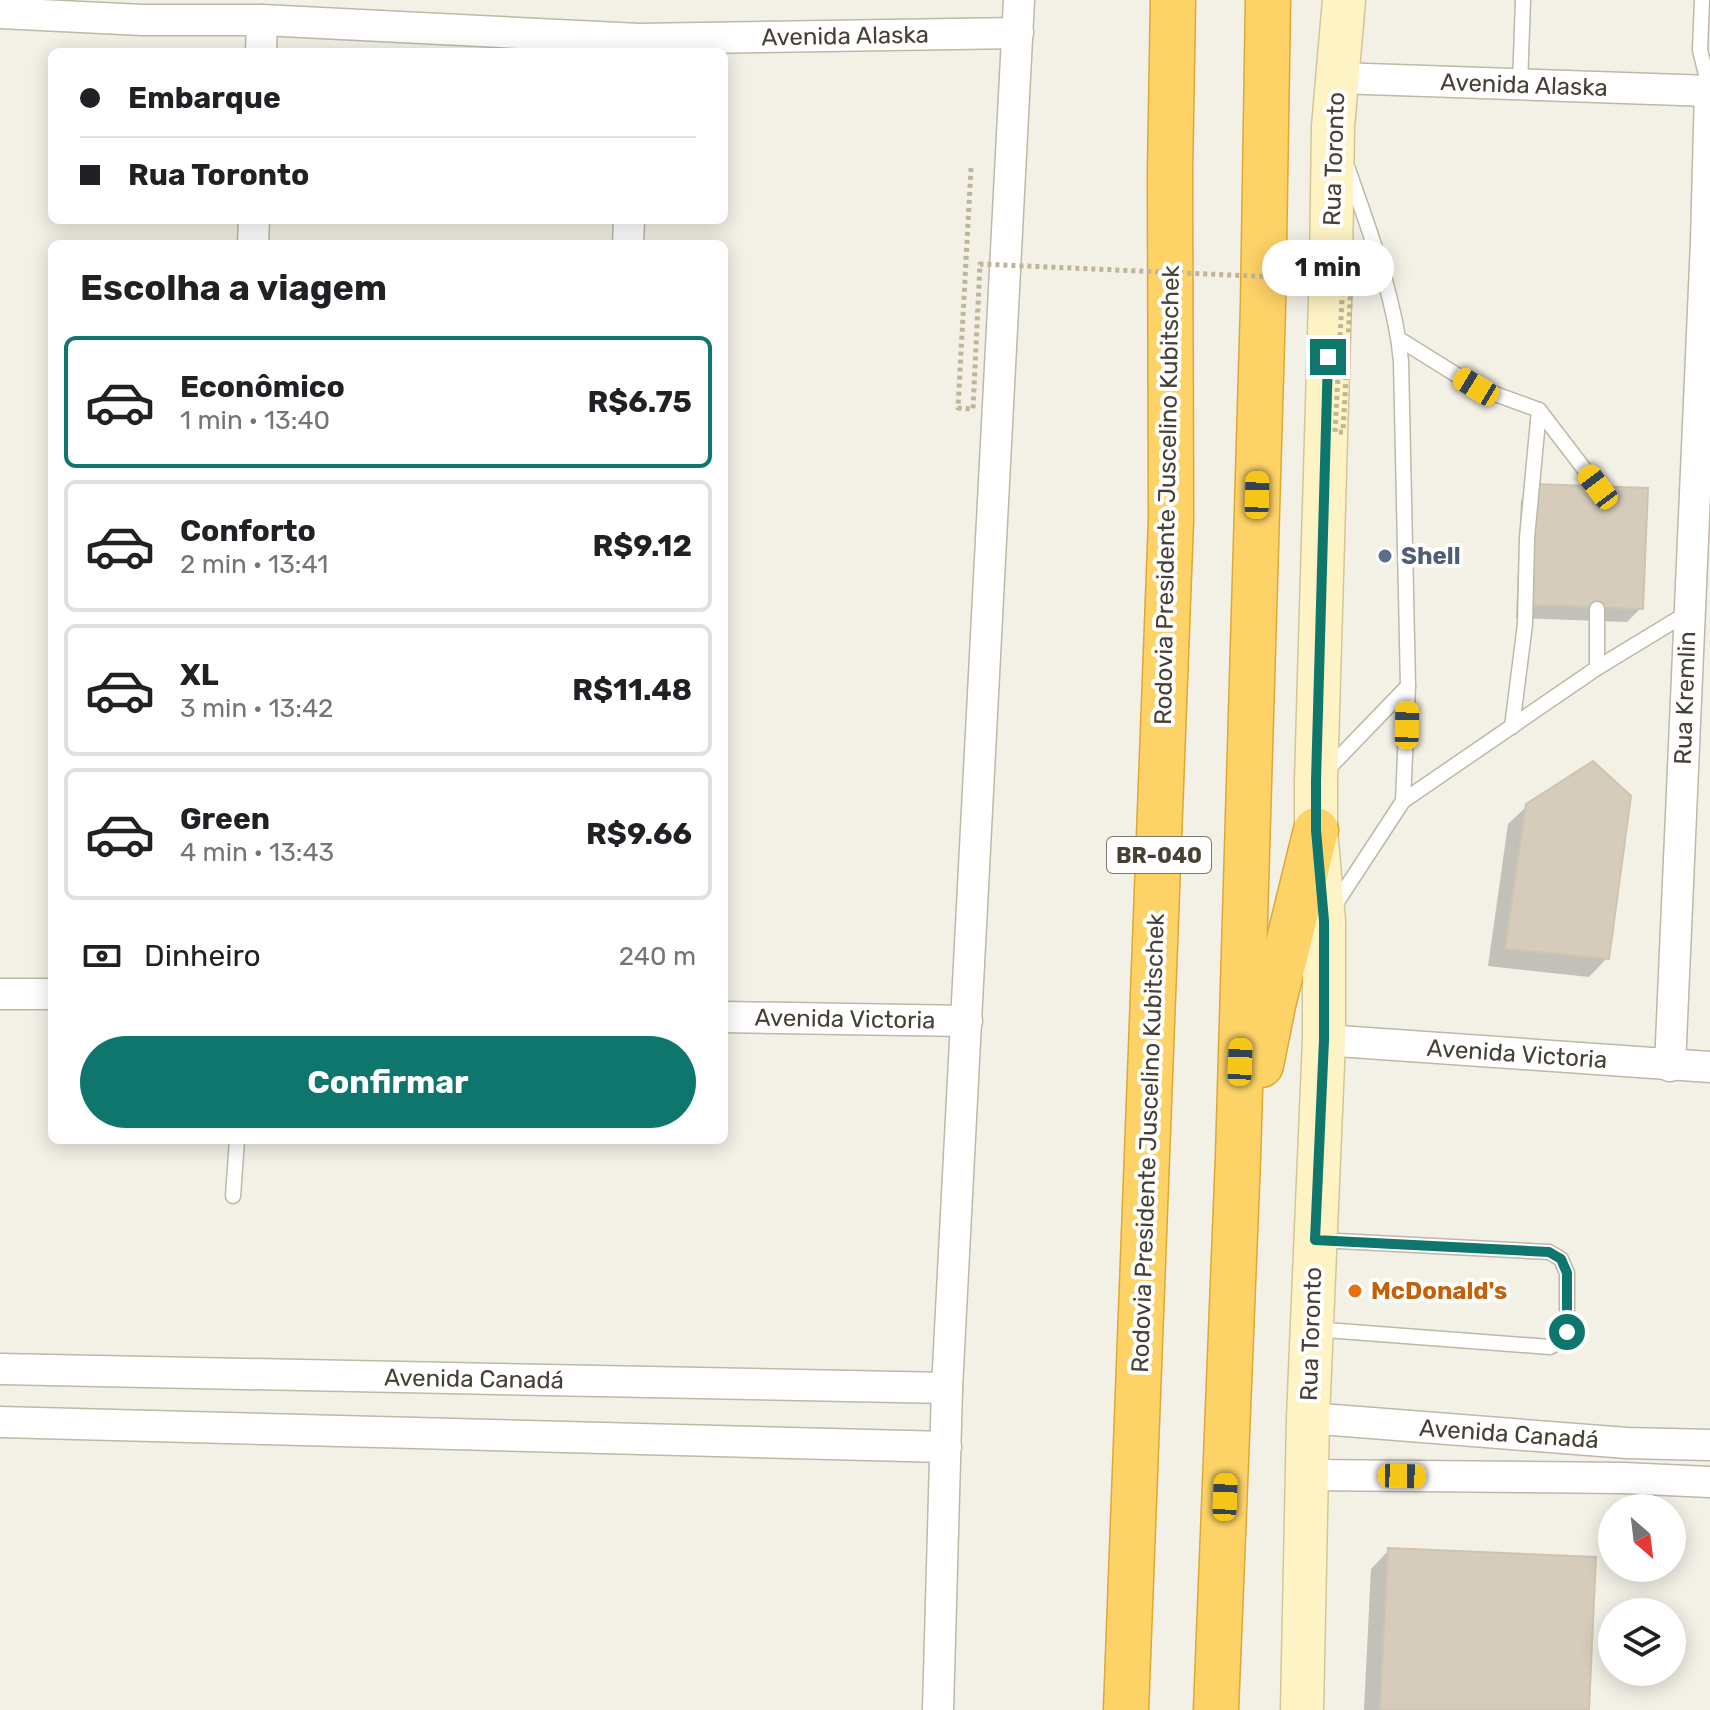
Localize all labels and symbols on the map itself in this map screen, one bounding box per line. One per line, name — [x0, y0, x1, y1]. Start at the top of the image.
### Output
street label: Avenida Alaska — [761, 21, 929, 51]
street label: Avenida Alaska — [1440, 68, 1608, 102]
street label: Rua Toronto — [1318, 91, 1350, 227]
callout: 1 min — [1262, 241, 1394, 297]
street label: Rodovia Presidente Juscelino Kubitschek — [1149, 264, 1185, 725]
route end — [1310, 339, 1346, 375]
car — [1449, 364, 1503, 410]
car — [1574, 461, 1622, 513]
car — [1245, 471, 1269, 519]
place label: Shell — [1401, 542, 1461, 570]
marker: Shell — [1376, 547, 1394, 565]
street label: Rua Kremlin — [1669, 631, 1701, 765]
car — [1395, 701, 1419, 749]
road number: BR-040 — [1107, 837, 1211, 873]
street label: Rodovia Presidente Juscelino Kubitschek — [1126, 912, 1170, 1373]
street label: Avenida Victoria — [754, 1003, 936, 1035]
street label: Avenida Victoria — [1426, 1034, 1608, 1074]
car — [1227, 1038, 1253, 1086]
street label: Rua Toronto — [1295, 1266, 1327, 1402]
place label: McDonald's — [1371, 1277, 1507, 1305]
marker: McDonald's — [1346, 1282, 1364, 1300]
route start — [1549, 1314, 1585, 1350]
street label: Avenida Canadá — [384, 1363, 564, 1395]
street label: Avenida Canadá — [1418, 1414, 1600, 1454]
car — [1378, 1464, 1426, 1488]
car — [1212, 1473, 1238, 1521]
north arrow — [1598, 1494, 1686, 1582]

